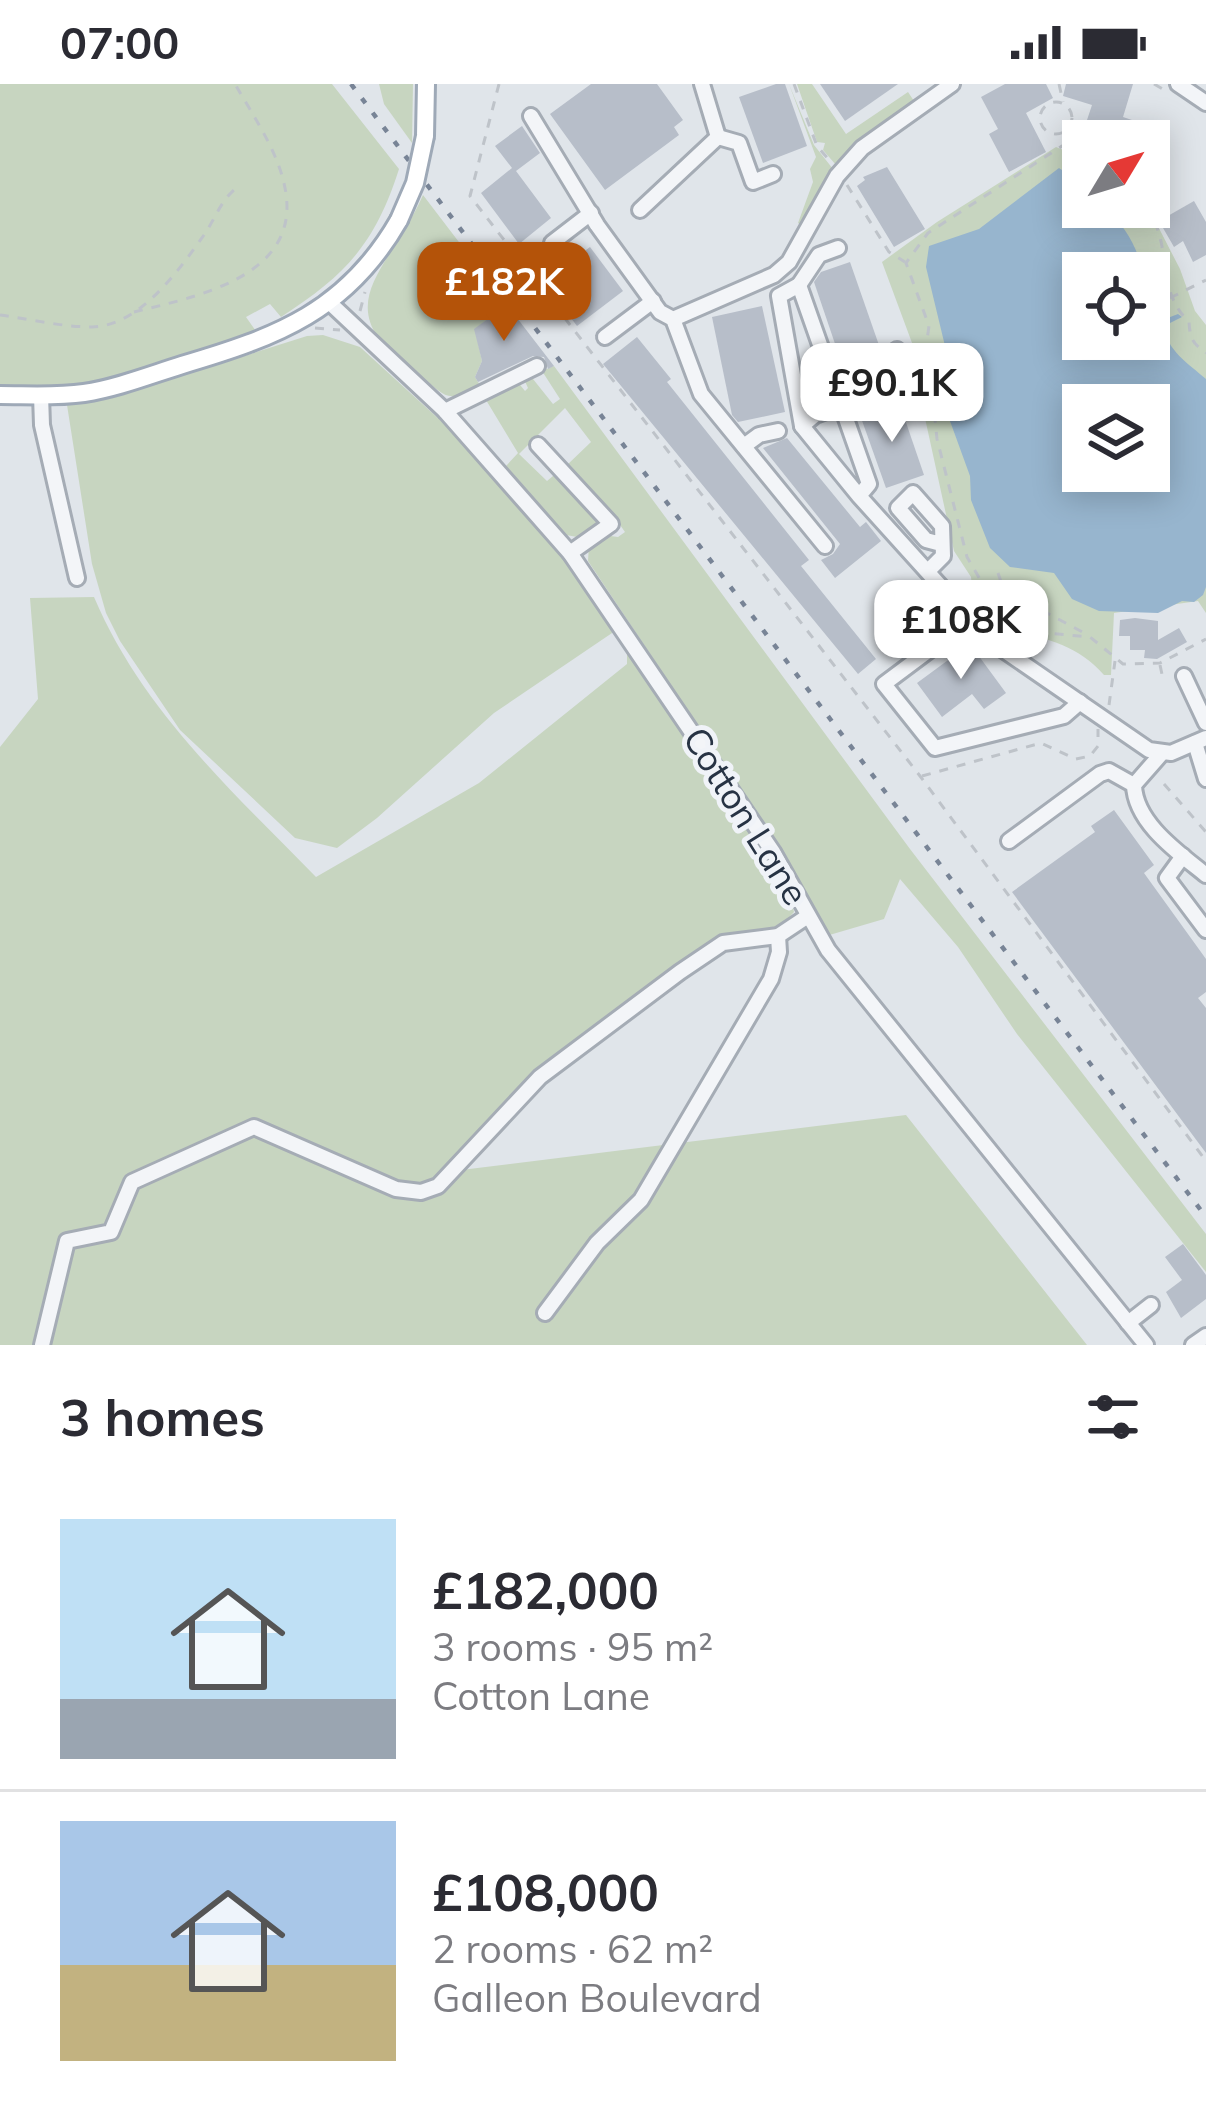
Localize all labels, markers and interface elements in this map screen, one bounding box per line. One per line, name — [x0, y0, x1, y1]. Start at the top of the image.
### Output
text: 07:00 — [60, 14, 179, 70]
north arrow — [1062, 120, 1170, 228]
map controls — [1062, 120, 1170, 492]
pin: £182K — [420, 242, 588, 344]
button: locate — [1062, 252, 1170, 360]
text: £182K — [444, 256, 564, 305]
pin: £90.1K — [794, 343, 990, 445]
text: £90.1K — [827, 357, 957, 406]
button: layers — [1062, 384, 1170, 492]
pin: £108K — [877, 580, 1045, 682]
text: £108K — [901, 594, 1021, 643]
street label: Cotton Lane — [674, 718, 819, 913]
icon: filters — [1080, 1384, 1146, 1450]
text: 3 homes — [60, 1385, 265, 1449]
text: £182,000 — [432, 1558, 659, 1622]
icon: home — [156, 1567, 300, 1711]
text: 3 rooms · 95 m² — [432, 1622, 713, 1671]
text: Cotton Lane — [432, 1671, 650, 1720]
text: £108,000 — [432, 1860, 659, 1924]
icon: home — [156, 1869, 300, 2013]
text: 2 rooms · 62 m² — [432, 1924, 713, 1973]
text: Galleon Boulevard — [432, 1973, 762, 2022]

